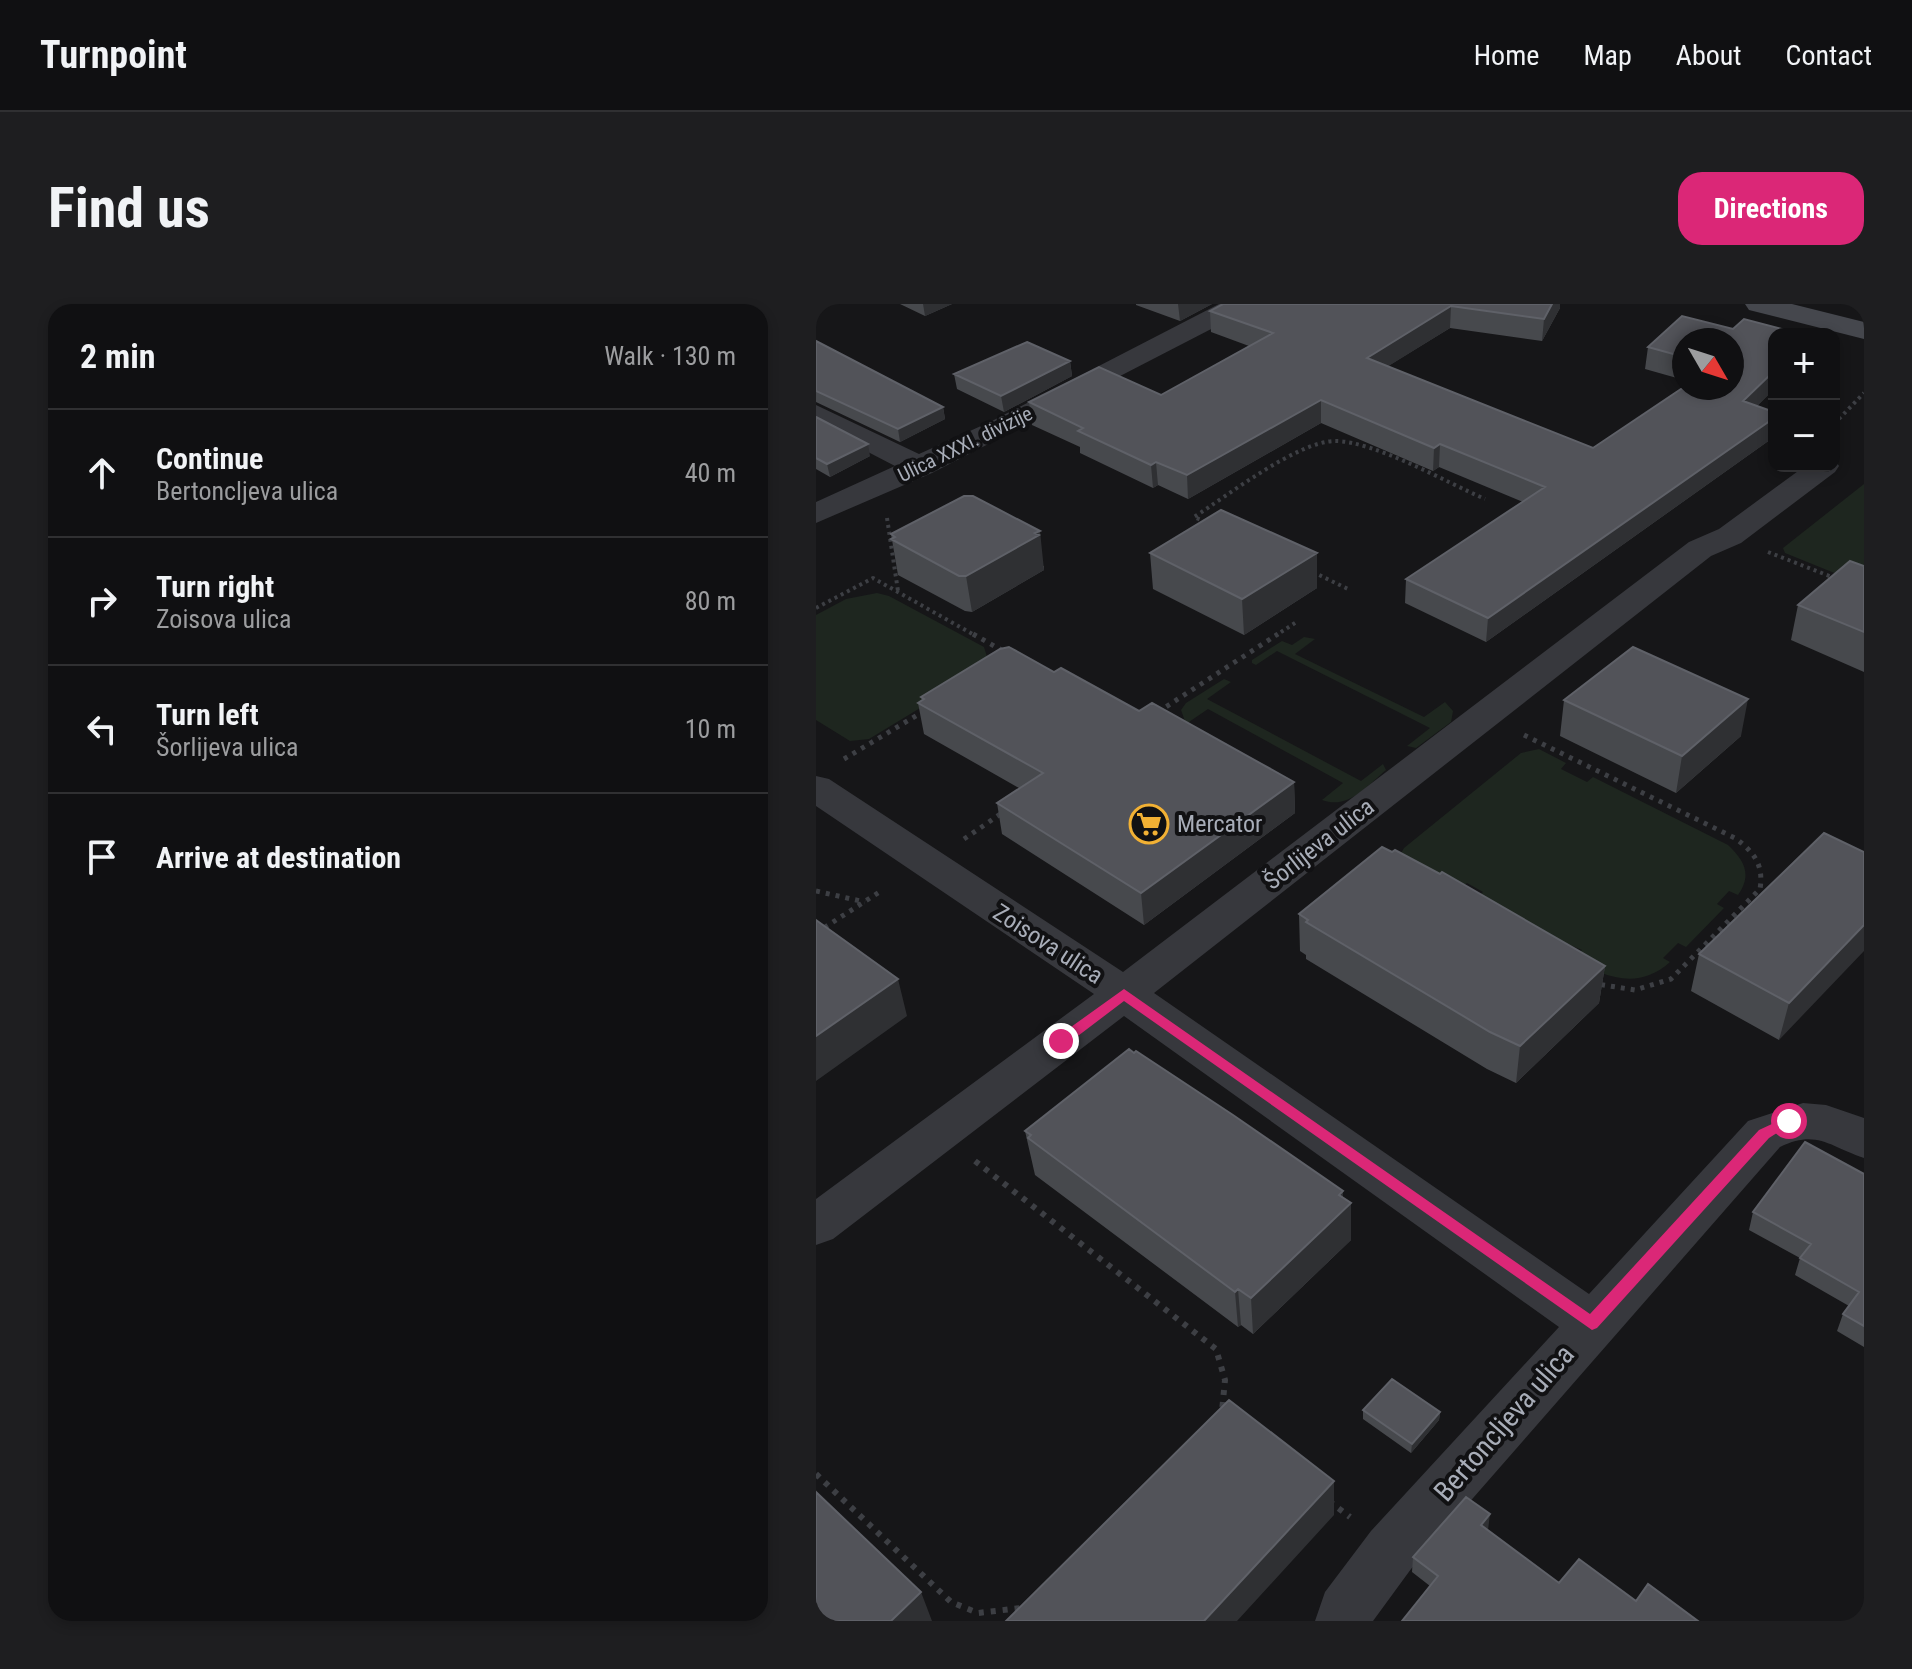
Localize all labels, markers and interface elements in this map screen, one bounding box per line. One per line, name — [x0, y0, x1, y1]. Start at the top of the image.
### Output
text: Turnpoint — [40, 33, 187, 77]
text: Home — [1474, 39, 1539, 72]
text: Map — [1583, 39, 1632, 72]
text: About — [1676, 39, 1742, 72]
text: Contact — [1786, 39, 1872, 72]
button: Directions — [1678, 172, 1864, 245]
text: Find us — [48, 175, 210, 241]
north arrow — [1672, 328, 1744, 400]
map controls — [1768, 328, 1840, 472]
button: + — [1768, 328, 1840, 400]
text: 2 min — [80, 336, 156, 376]
text: Walk · 130 m — [604, 341, 736, 371]
button: − — [1768, 400, 1840, 472]
street label: Ulica XXXI. divizije — [894, 401, 1036, 487]
text: Continue — [156, 441, 263, 476]
icon: ahead — [80, 451, 124, 495]
text: 40 m — [685, 458, 736, 488]
text: Bertoncljeva ulica — [156, 476, 338, 506]
text: Turn right — [156, 569, 274, 604]
icon: right — [80, 579, 124, 623]
text: 80 m — [685, 586, 736, 616]
text: Zoisova ulica — [156, 604, 291, 634]
text: Turn left — [156, 697, 259, 732]
icon: left — [80, 707, 124, 751]
text: 10 m — [685, 714, 736, 744]
text: Šorlijeva ulica — [156, 732, 299, 762]
street label: Šorlijeva ulica — [1259, 792, 1379, 896]
supermarket icon: Mercator — [1128, 803, 1170, 845]
place label: Mercator — [1177, 810, 1262, 838]
icon: arrive — [80, 835, 124, 879]
text: Arrive at destination — [156, 840, 401, 875]
street label: Zoisova ulica — [988, 898, 1108, 990]
route end — [1043, 1023, 1079, 1059]
route start — [1771, 1103, 1807, 1139]
street label: Bertoncljeva ulica — [1427, 1338, 1581, 1508]

